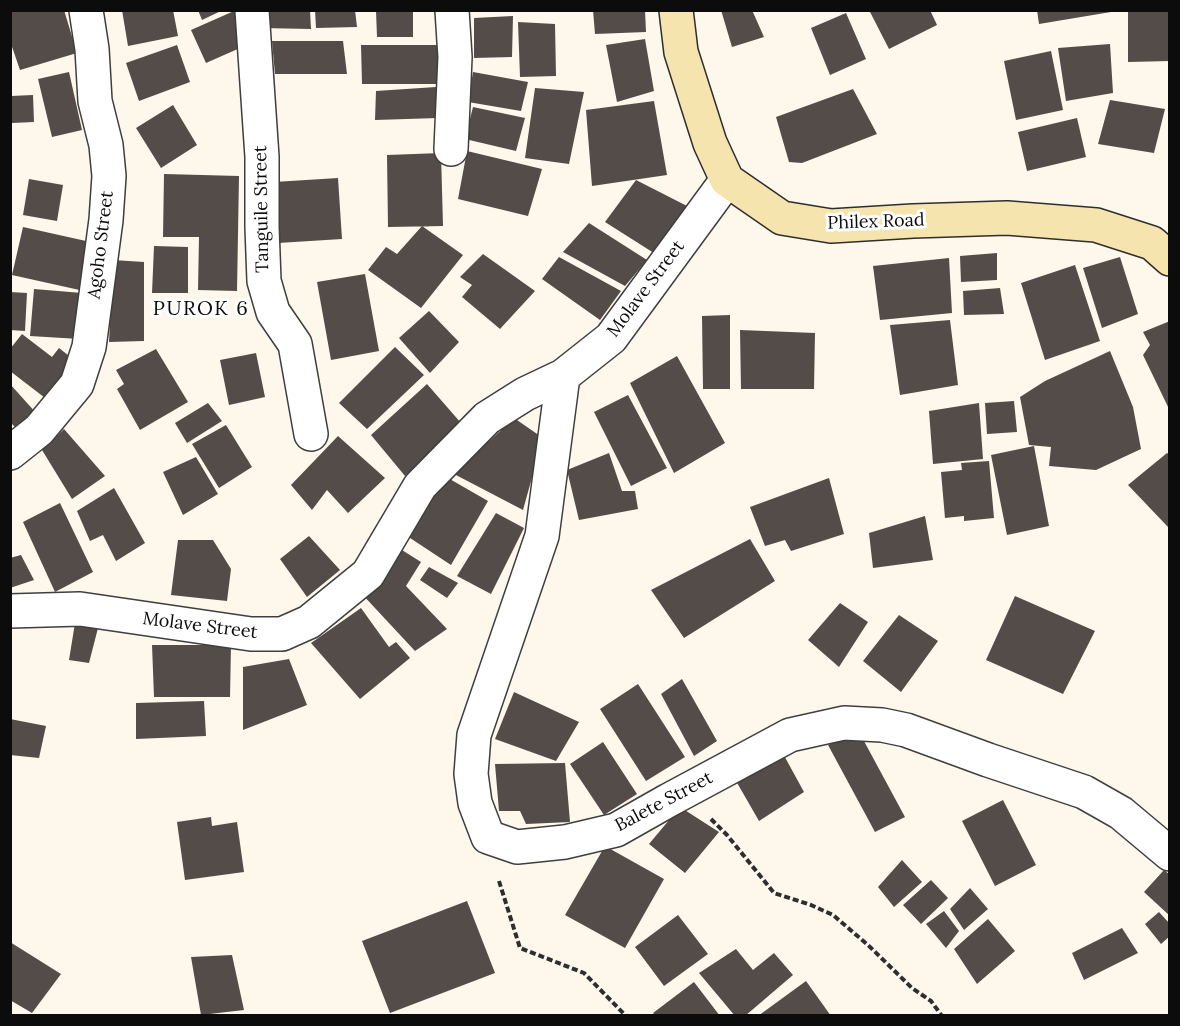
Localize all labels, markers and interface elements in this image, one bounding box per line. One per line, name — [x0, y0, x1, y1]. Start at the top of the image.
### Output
street label: Tanguile Street — [250, 145, 274, 273]
street label: Agoho Street — [84, 190, 118, 300]
street label: Philex Road — [827, 210, 925, 234]
street label: Molave Street — [603, 236, 689, 342]
district label: PUROK 6 — [153, 297, 249, 321]
street label: Molave Street — [141, 608, 259, 644]
street label: Balete Street — [611, 767, 717, 837]

